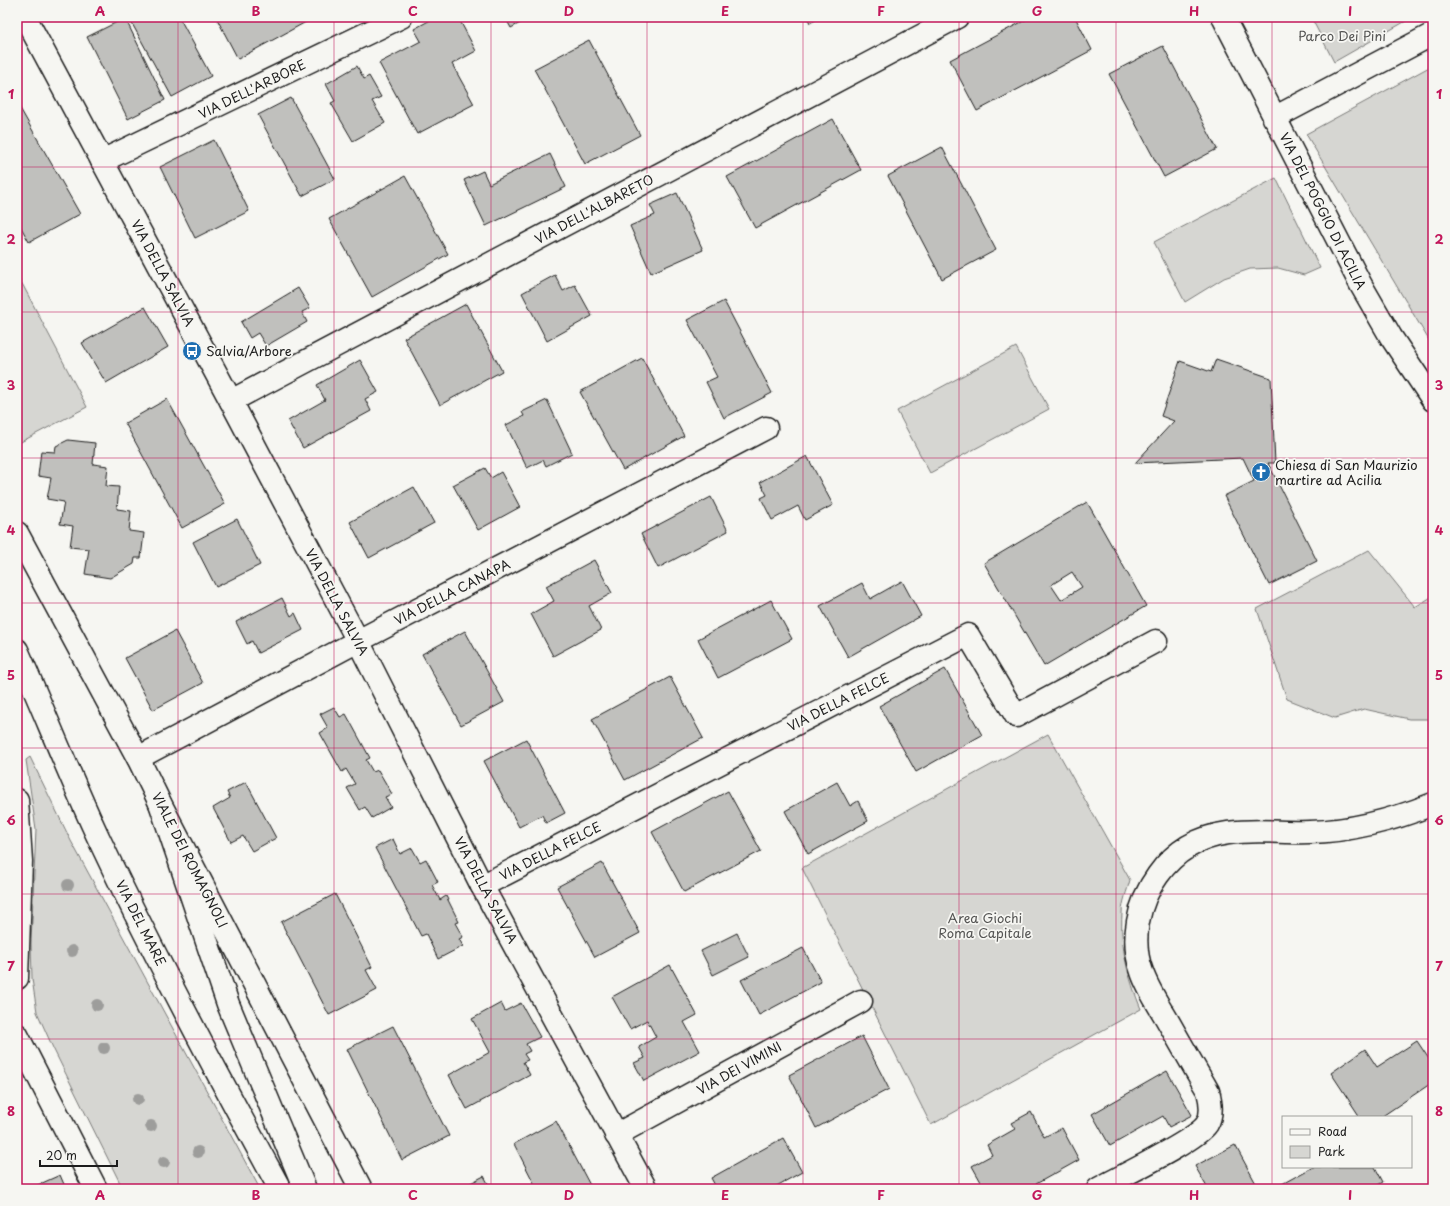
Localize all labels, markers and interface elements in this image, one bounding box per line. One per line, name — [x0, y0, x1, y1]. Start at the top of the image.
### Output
text: A — [95, 1, 105, 20]
text: B — [252, 1, 261, 20]
text: C — [408, 1, 418, 20]
text: D — [564, 1, 574, 20]
text: E — [721, 1, 729, 20]
text: F — [877, 1, 885, 20]
text: G — [1032, 1, 1042, 20]
text: H — [1189, 1, 1199, 20]
text: I — [1348, 1, 1352, 20]
park label: Parco Dei Pini — [1298, 26, 1386, 45]
street label: VIA DELL'ARBORE — [195, 54, 309, 123]
text: 1 — [8, 84, 14, 103]
text: 1 — [1436, 84, 1442, 103]
street label: VIA DEL POGGIO DI ACILIA — [1275, 129, 1371, 293]
street label: VIA DELL'ALBARETO — [531, 169, 657, 248]
street label: VIA DELLA SALVIA — [127, 216, 200, 330]
text: 2 — [6, 229, 16, 248]
text: 2 — [1434, 229, 1444, 248]
bus stop icon: Salvia/Arbore — [181, 340, 203, 362]
place label: Salvia/Arbore — [206, 341, 292, 360]
text: 3 — [7, 375, 16, 394]
text: 3 — [1435, 375, 1444, 394]
place label: Chiesa di San Maurizio martire ad Acilia — [1275, 455, 1417, 489]
church icon: Chiesa di San Maurizio martire ad Acilia — [1250, 461, 1272, 483]
text: 4 — [7, 520, 16, 539]
text: 4 — [1435, 520, 1444, 539]
street label: VIA DELLA SALVIA — [301, 545, 374, 659]
street label: VIA DELLA CANAPA — [390, 554, 513, 629]
text: 5 — [7, 665, 15, 684]
text: 5 — [1435, 665, 1443, 684]
street label: VIA DELLA FELCE — [784, 668, 892, 735]
street label: VIALE DEI ROMAGNOLI — [148, 789, 233, 931]
text: 6 — [6, 810, 16, 829]
text: 6 — [1434, 810, 1444, 829]
street label: VIA DELLA FELCE — [496, 817, 604, 884]
street label: VIA DELLA SALVIA — [450, 833, 523, 947]
street label: VIA DEL MARE — [112, 877, 171, 969]
park label: Area Giochi Roma Capitale — [938, 908, 1032, 942]
text: 7 — [7, 956, 15, 975]
text: 7 — [1435, 956, 1443, 975]
street label: VIA DEI VIMINI — [693, 1036, 785, 1099]
text: 8 — [7, 1101, 15, 1120]
text: 8 — [1435, 1101, 1443, 1120]
legend — [1282, 1116, 1412, 1168]
text: Road — [1318, 1122, 1347, 1140]
scale bar — [40, 1142, 117, 1168]
text: Park — [1318, 1142, 1345, 1160]
text: 20 m — [46, 1146, 77, 1164]
text: A — [95, 1185, 105, 1204]
text: B — [252, 1185, 261, 1204]
text: C — [408, 1185, 418, 1204]
text: D — [564, 1185, 574, 1204]
text: E — [721, 1185, 729, 1204]
text: F — [877, 1185, 885, 1204]
text: G — [1032, 1185, 1042, 1204]
text: H — [1189, 1185, 1199, 1204]
text: I — [1348, 1185, 1352, 1204]

